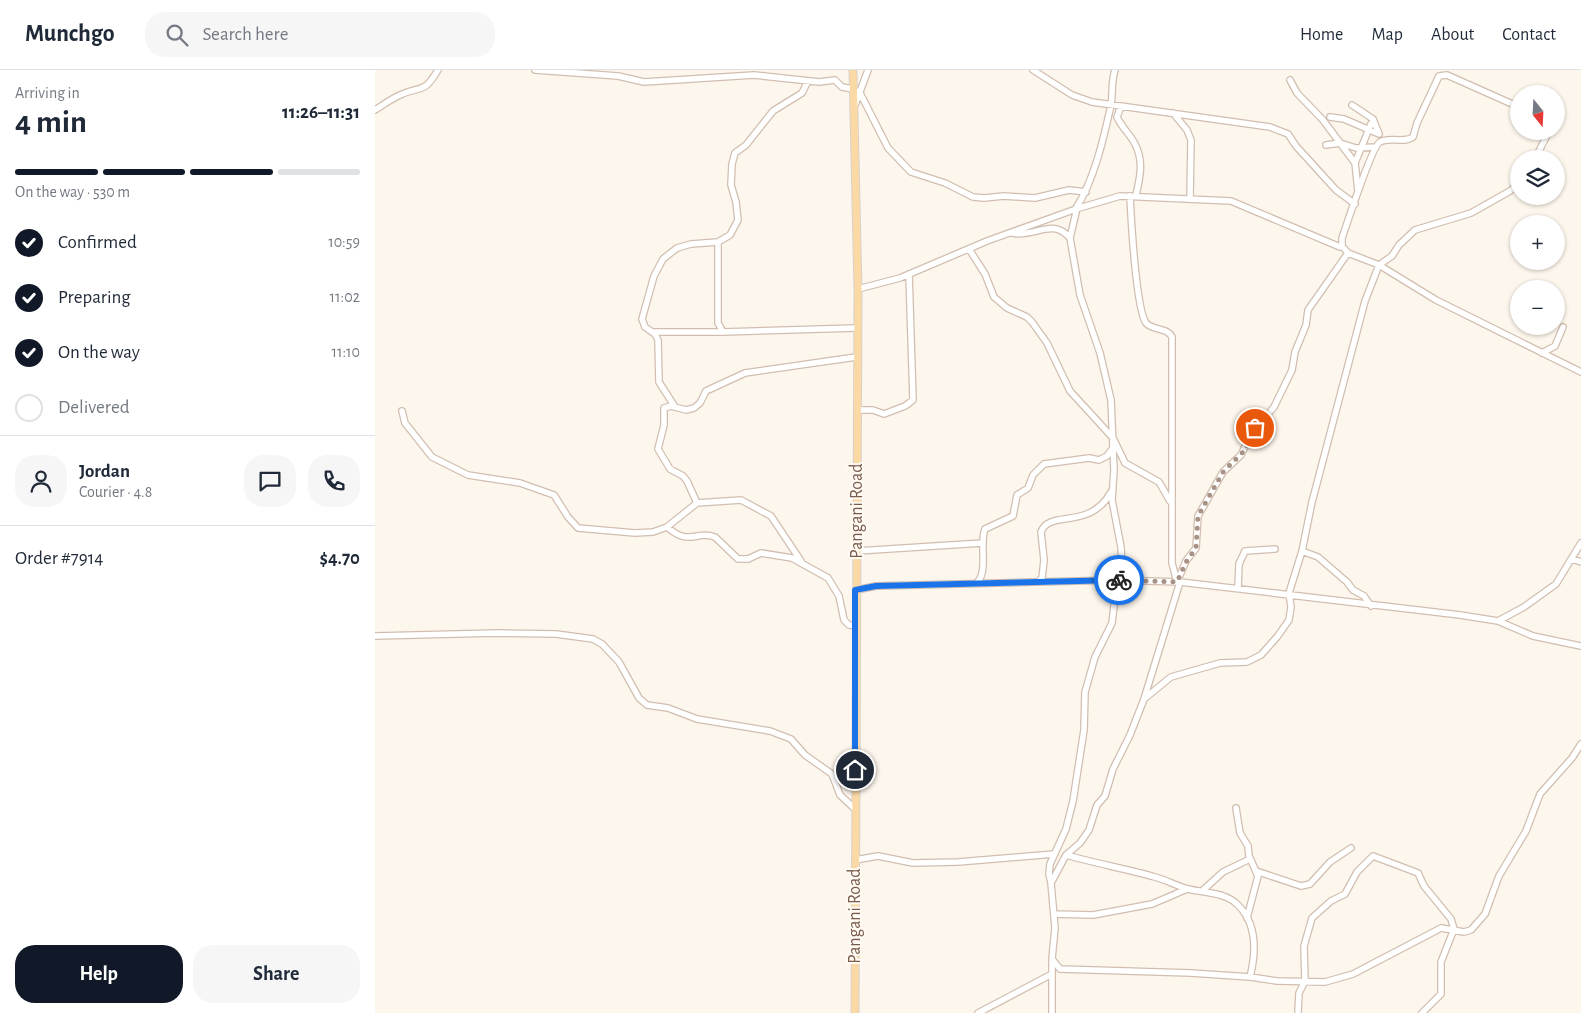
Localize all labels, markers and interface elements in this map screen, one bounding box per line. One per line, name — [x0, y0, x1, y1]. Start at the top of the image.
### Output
search box — [145, 12, 495, 57]
icon: search — [163, 21, 191, 49]
text: Munchgo — [25, 22, 115, 46]
text: Search here — [203, 25, 288, 44]
text: Home — [1300, 26, 1343, 44]
text: Map — [1371, 26, 1403, 44]
text: About — [1431, 26, 1474, 44]
text: Contact — [1502, 26, 1556, 44]
text: Arriving in — [15, 85, 80, 101]
north arrow — [1510, 85, 1565, 140]
map controls — [1510, 85, 1565, 335]
text: 11:26–11:31 — [282, 103, 360, 122]
text: 4 min — [15, 106, 87, 138]
button: layers — [1510, 150, 1565, 205]
text: On the way · 530 m — [15, 184, 130, 200]
button: + — [1510, 215, 1565, 270]
icon: check — [15, 229, 43, 257]
text: Confirmed — [58, 233, 137, 252]
text: 10:59 — [328, 234, 360, 250]
button: − — [1510, 280, 1565, 335]
icon: check — [15, 284, 43, 312]
text: Preparing — [58, 288, 131, 307]
text: 11:02 — [330, 289, 360, 305]
icon: check — [15, 339, 43, 367]
text: On the way — [58, 343, 140, 362]
text: 11:10 — [331, 344, 360, 360]
text: Delivered — [58, 398, 130, 417]
pin — [1234, 407, 1276, 449]
icon: bag — [1241, 414, 1269, 442]
button: person — [15, 455, 67, 507]
button: chat — [244, 455, 296, 507]
button: phone — [308, 455, 360, 507]
text: Jordan — [79, 462, 130, 481]
street label: Pangani Road — [848, 463, 866, 559]
text: Courier · 4.8 — [79, 484, 152, 500]
text: Order #7914 — [15, 549, 103, 568]
text: $4.70 — [319, 549, 360, 568]
courier — [1094, 555, 1144, 605]
icon: bike — [1105, 566, 1133, 594]
pin — [834, 749, 876, 791]
icon: home — [841, 756, 869, 784]
street label: Pangani Road — [846, 868, 864, 964]
button: Help — [15, 945, 183, 1003]
button: Share — [193, 945, 360, 1003]

